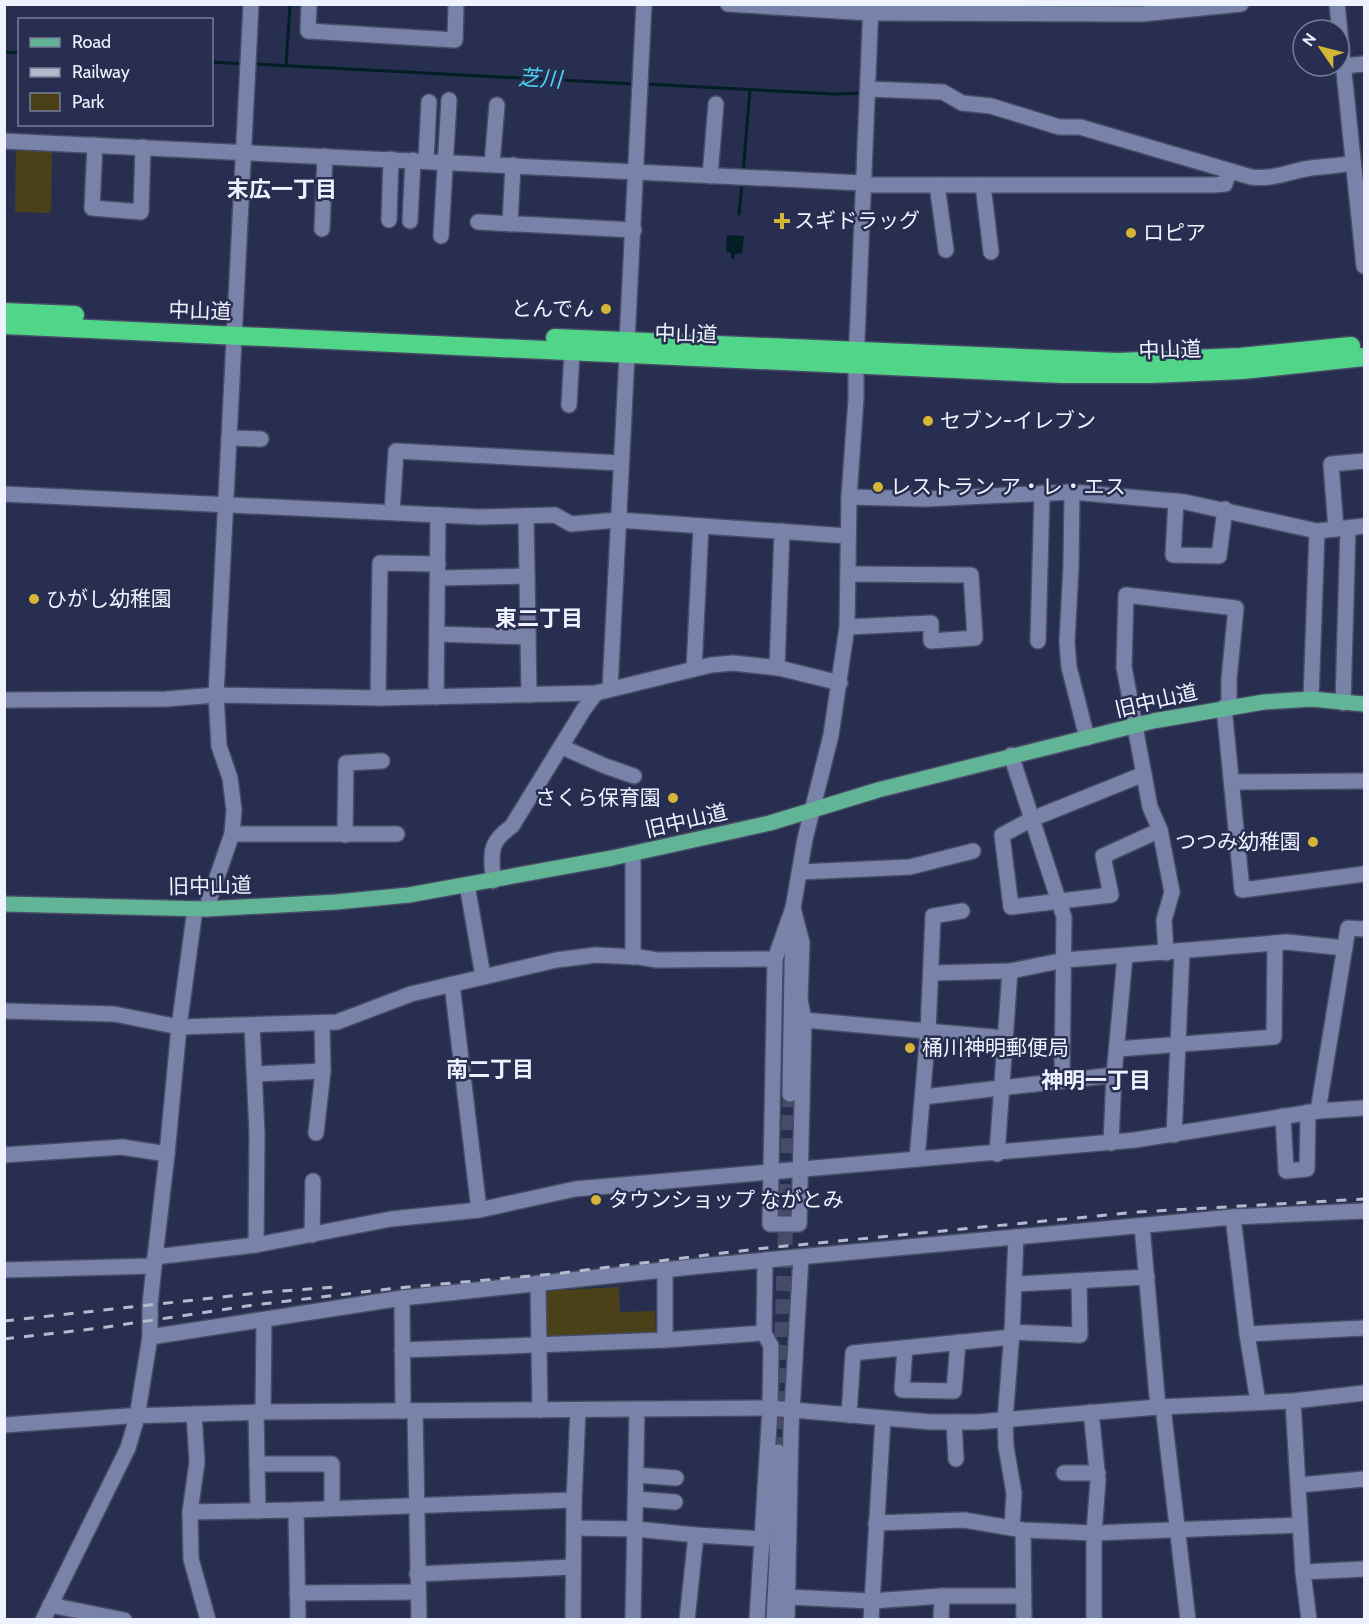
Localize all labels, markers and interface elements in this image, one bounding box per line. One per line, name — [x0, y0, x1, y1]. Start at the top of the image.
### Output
legend — [18, 18, 213, 126]
north arrow — [1291, 18, 1351, 78]
text: N — [1298, 30, 1320, 50]
text: Road — [72, 31, 111, 53]
text: Railway — [72, 61, 130, 83]
water label: 芝川 — [517, 64, 565, 93]
text: Park — [72, 91, 105, 113]
district label: 末広一丁目 — [227, 176, 337, 203]
place label: スギドラッグ — [794, 208, 920, 233]
marker: スギドラッグ — [775, 214, 789, 228]
place label: ロピア — [1143, 220, 1206, 245]
marker: ロピア — [1124, 226, 1138, 240]
place label: とんでん — [511, 296, 594, 321]
street label: 中山道 — [168, 297, 232, 324]
marker: とんでん — [599, 302, 613, 316]
street label: 中山道 — [654, 320, 718, 347]
street label: 中山道 — [1138, 336, 1202, 363]
place label: セブン-イレブン — [940, 408, 1096, 433]
marker: セブン-イレブン — [921, 414, 935, 428]
place label: レストラン ア・レ・エス — [890, 474, 1126, 499]
marker: レストラン ア・レ・エス — [871, 480, 885, 494]
place label: ひがし幼稚園 — [46, 586, 172, 611]
marker: ひがし幼稚園 — [27, 592, 41, 606]
district label: 東二丁目 — [495, 605, 583, 632]
street label: 旧中山道 — [1112, 679, 1200, 722]
place label: さくら保育園 — [535, 785, 661, 810]
marker: さくら保育園 — [666, 791, 680, 805]
street label: 旧中山道 — [642, 799, 730, 842]
place label: つつみ幼稚園 — [1175, 829, 1301, 854]
marker: つつみ幼稚園 — [1306, 835, 1320, 849]
street label: 旧中山道 — [168, 872, 252, 899]
place label: 桶川神明郵便局 — [922, 1035, 1069, 1060]
marker: 桶川神明郵便局 — [903, 1041, 917, 1055]
district label: 南二丁目 — [446, 1056, 534, 1083]
district label: 神明一丁目 — [1041, 1067, 1151, 1094]
place label: タウンショップ ながとみ — [608, 1187, 844, 1212]
marker: タウンショップ ながとみ — [589, 1193, 603, 1207]

